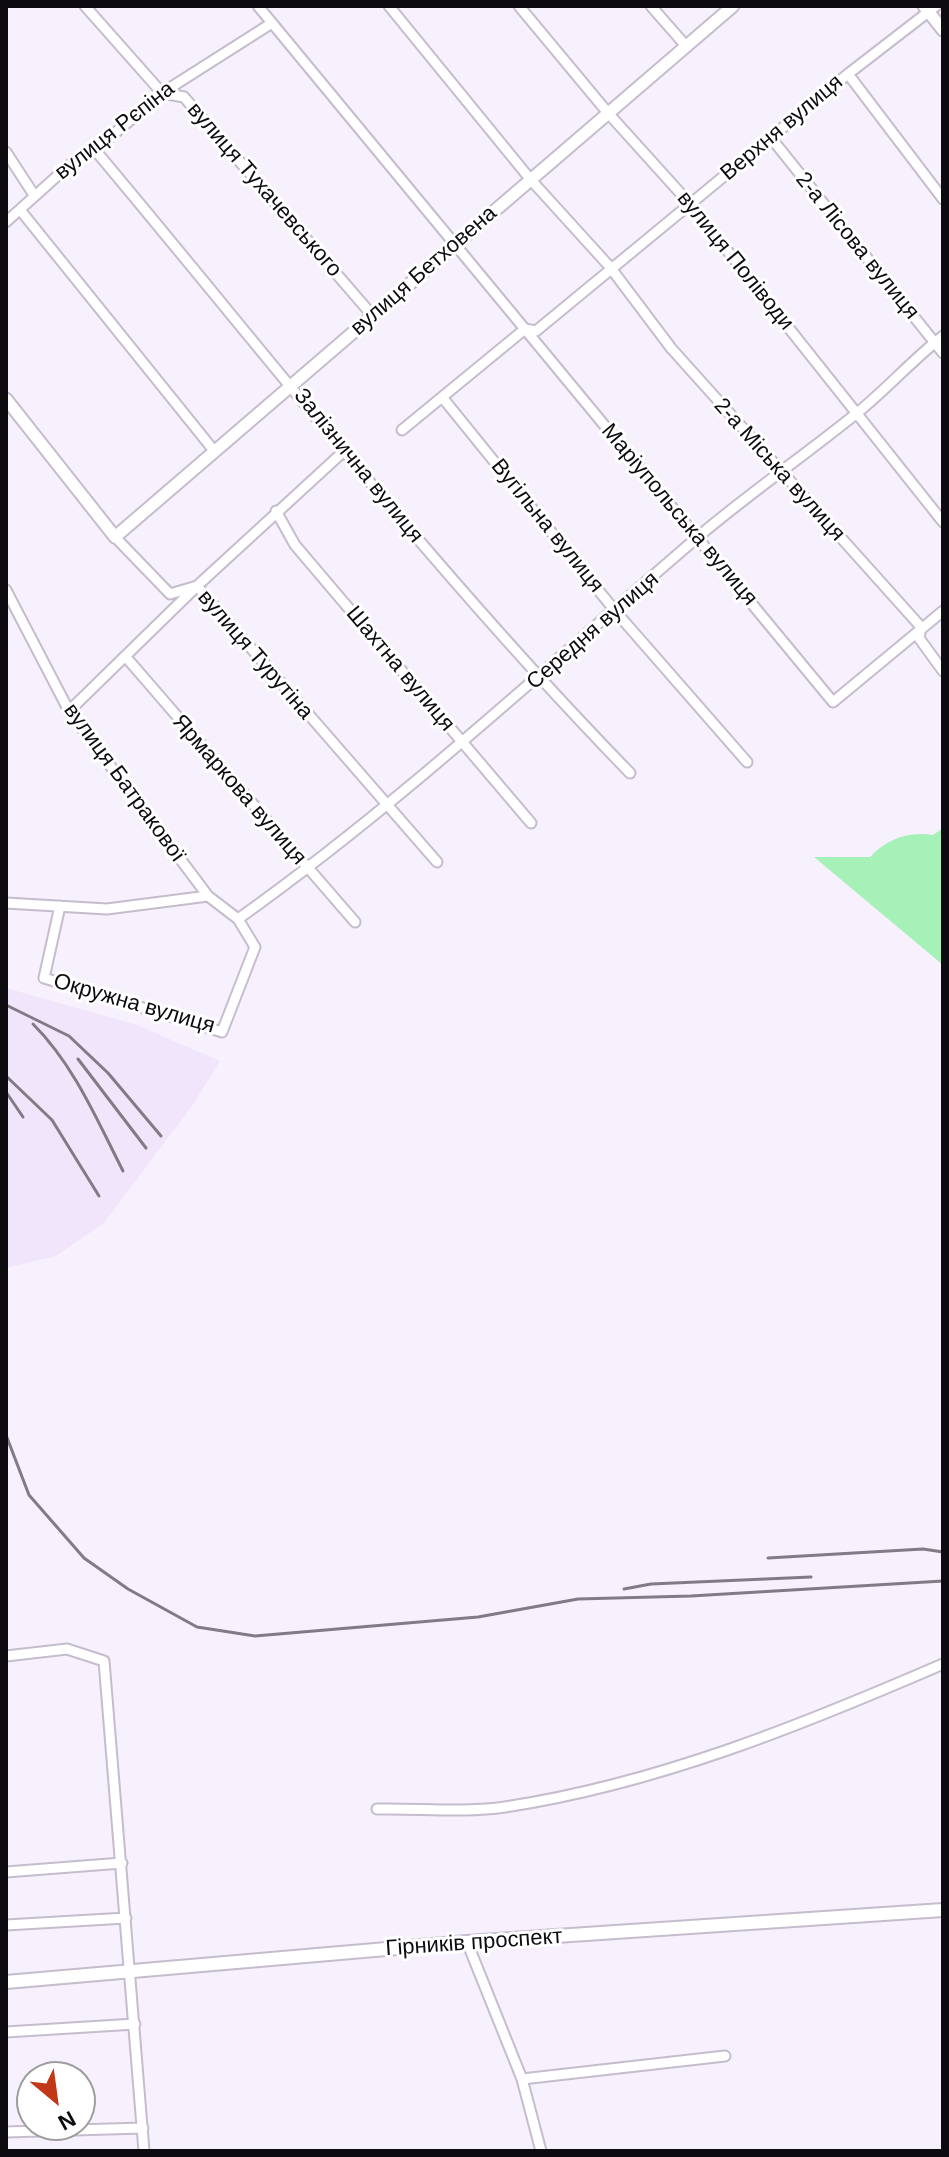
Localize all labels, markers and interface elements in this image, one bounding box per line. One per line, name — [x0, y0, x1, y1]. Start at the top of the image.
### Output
street label: Верхня вулиця — [716, 69, 848, 187]
street label: вулиця Рєпіна — [50, 76, 180, 186]
street label: вулиця Тухачевського — [181, 97, 347, 283]
street label: 2-а Лісова вулиця — [790, 167, 924, 325]
street label: вулиця Поліводи — [671, 186, 799, 336]
street label: вулиця Бетховена — [346, 201, 502, 341]
street label: Залізнична вулиця — [288, 383, 428, 549]
street label: 2-а Міська вулиця — [708, 393, 850, 547]
street label: Маріупольська вулиця — [595, 419, 763, 611]
street label: Вугільна вулиця — [485, 454, 609, 598]
street label: Середня вулиця — [522, 566, 664, 696]
street label: вулиця Турутіна — [192, 585, 318, 725]
street label: Шахтна вулиця — [340, 601, 460, 737]
street label: вулиця Батракової — [57, 698, 191, 868]
street label: Ярмаркова вулиця — [166, 709, 312, 871]
street label: Окружна вулиця — [50, 968, 218, 1040]
street label: Гірників проспект — [385, 1924, 563, 1962]
north arrow — [16, 2061, 96, 2141]
text: N — [54, 2106, 80, 2135]

